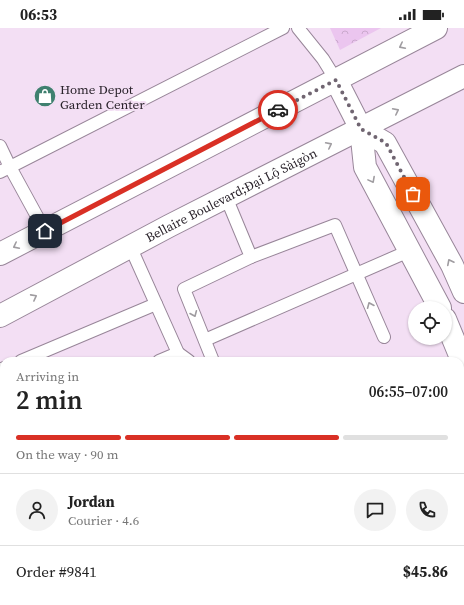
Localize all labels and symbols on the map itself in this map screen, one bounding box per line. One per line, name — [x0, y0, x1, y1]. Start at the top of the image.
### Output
one-way arrow — [398, 41, 406, 49]
place label: Home Depot Garden Center — [60, 81, 145, 113]
shop icon: Home Depot Garden Center — [32, 83, 58, 109]
courier — [258, 90, 298, 130]
one-way arrow — [392, 108, 399, 116]
one-way arrow — [324, 142, 332, 150]
street label: Bellaire Boulevard;Đại Lộ Sàigòn — [143, 144, 320, 246]
one-way arrow — [367, 176, 374, 183]
pin — [396, 177, 430, 211]
pin — [28, 214, 62, 248]
one-way arrow — [12, 241, 20, 249]
one-way arrow — [447, 259, 455, 266]
one-way arrow — [30, 295, 38, 302]
one-way arrow — [367, 302, 375, 309]
one-way arrow — [189, 310, 197, 318]

